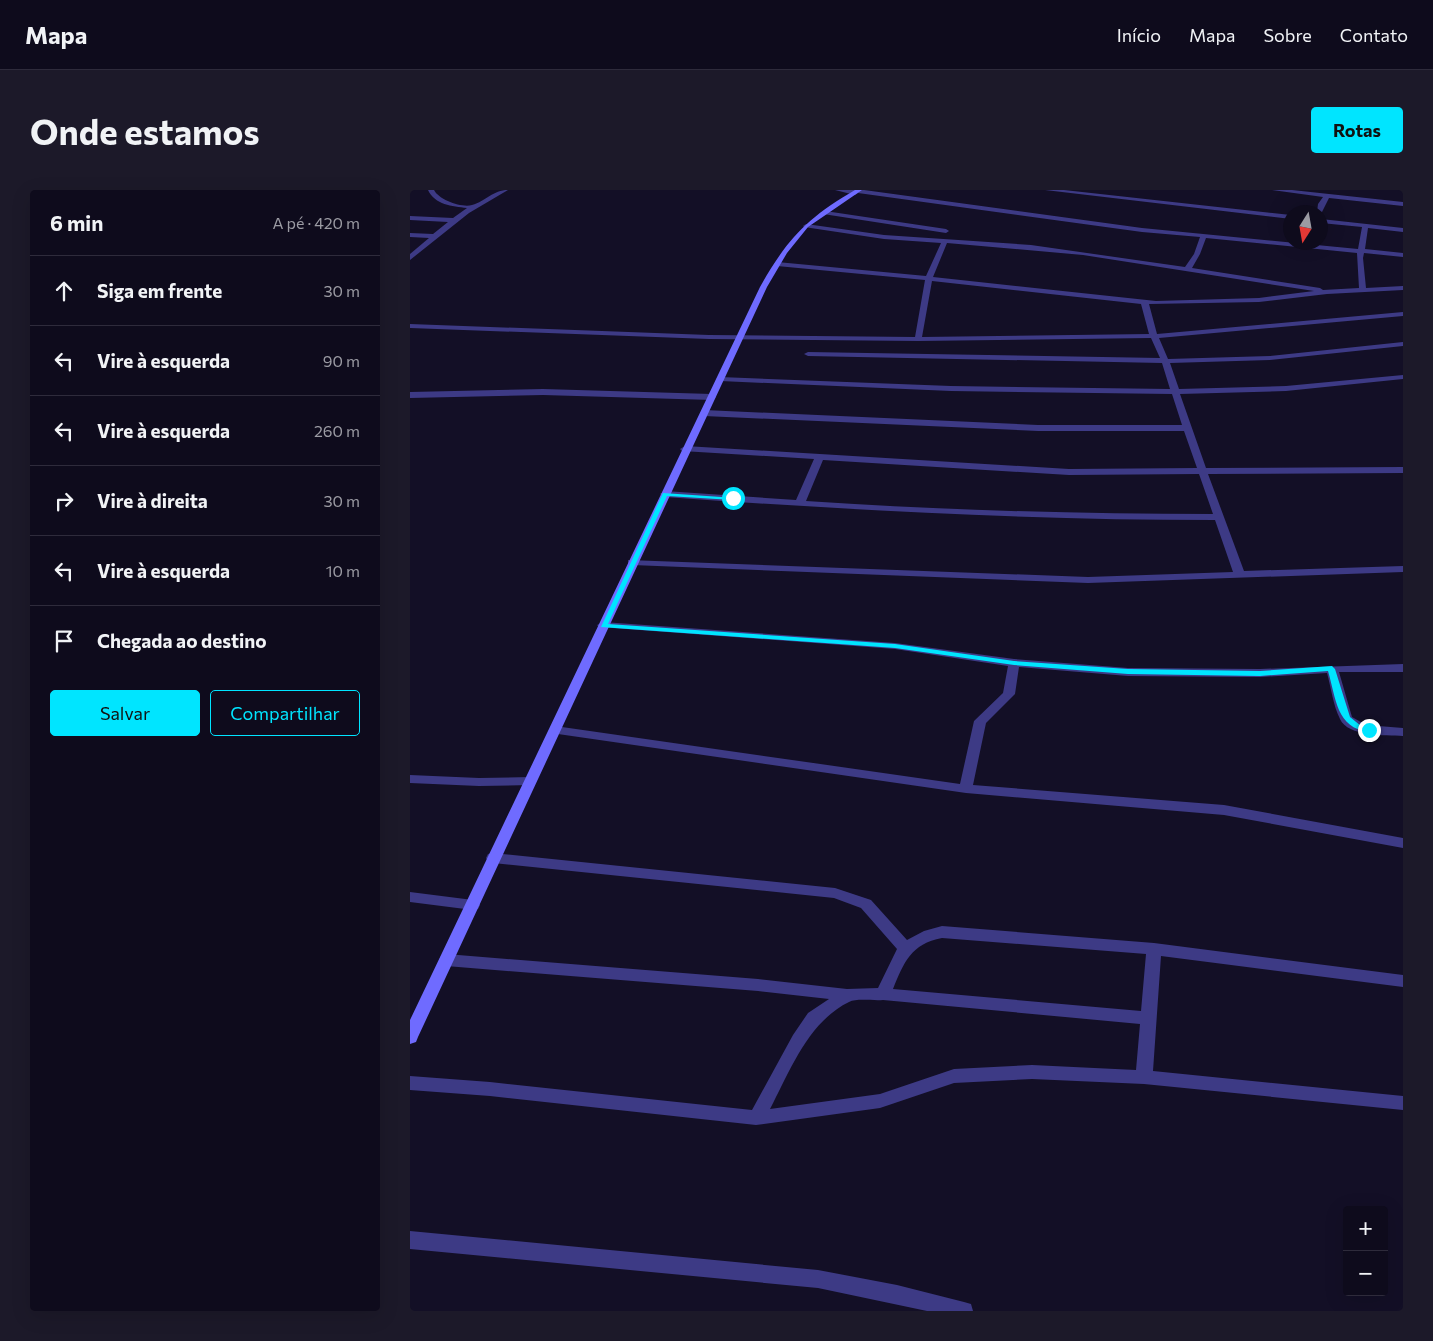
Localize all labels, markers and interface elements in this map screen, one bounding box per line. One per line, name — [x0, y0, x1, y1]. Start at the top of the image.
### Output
text: Mapa — [25, 20, 87, 49]
text: Início — [1117, 24, 1161, 46]
text: Mapa — [1189, 24, 1235, 46]
text: Sobre — [1263, 24, 1312, 46]
text: Contato — [1340, 24, 1408, 46]
button: Rotas — [1311, 107, 1403, 153]
text: Onde estamos — [30, 109, 260, 152]
north arrow — [1283, 205, 1328, 250]
text: 6 min — [50, 210, 103, 235]
text: A pé · 420 m — [272, 213, 360, 232]
icon: ahead — [50, 277, 78, 305]
text: Siga em frente — [97, 279, 222, 302]
text: 30 m — [323, 281, 360, 300]
icon: left — [50, 347, 78, 375]
text: Vire à esquerda — [97, 349, 230, 372]
text: 90 m — [323, 351, 360, 370]
icon: left — [50, 417, 78, 445]
text: Vire à esquerda — [97, 419, 230, 442]
text: 260 m — [314, 421, 360, 440]
icon: right — [50, 487, 78, 515]
route start — [722, 487, 745, 510]
text: Vire à direita — [97, 489, 208, 512]
text: 30 m — [323, 491, 360, 510]
icon: left — [50, 557, 78, 585]
text: Vire à esquerda — [97, 559, 230, 582]
text: 10 m — [326, 561, 360, 580]
icon: arrive — [50, 627, 78, 655]
text: Chegada ao destino — [97, 629, 267, 652]
button: Salvar — [50, 690, 200, 736]
button: Compartilhar — [210, 690, 360, 736]
route end — [1358, 719, 1381, 742]
map controls — [1343, 1206, 1388, 1296]
button: + — [1343, 1206, 1388, 1251]
button: − — [1343, 1251, 1388, 1296]

